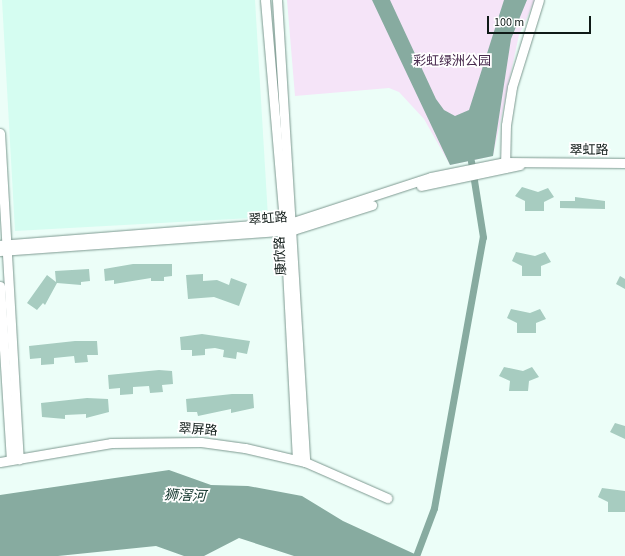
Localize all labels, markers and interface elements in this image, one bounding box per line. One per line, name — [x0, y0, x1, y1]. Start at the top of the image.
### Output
scale bar — [489, 8, 593, 34]
text: 100 m — [494, 14, 524, 31]
park label: 彩虹绿洲公园 — [413, 53, 491, 69]
street label: 翠虹路 — [570, 142, 608, 158]
street label: 翠虹路 — [248, 210, 288, 228]
street label: 康欣路 — [272, 236, 290, 276]
street label: 翠屏路 — [178, 421, 218, 439]
water label: 狮滘河 — [164, 487, 206, 505]

